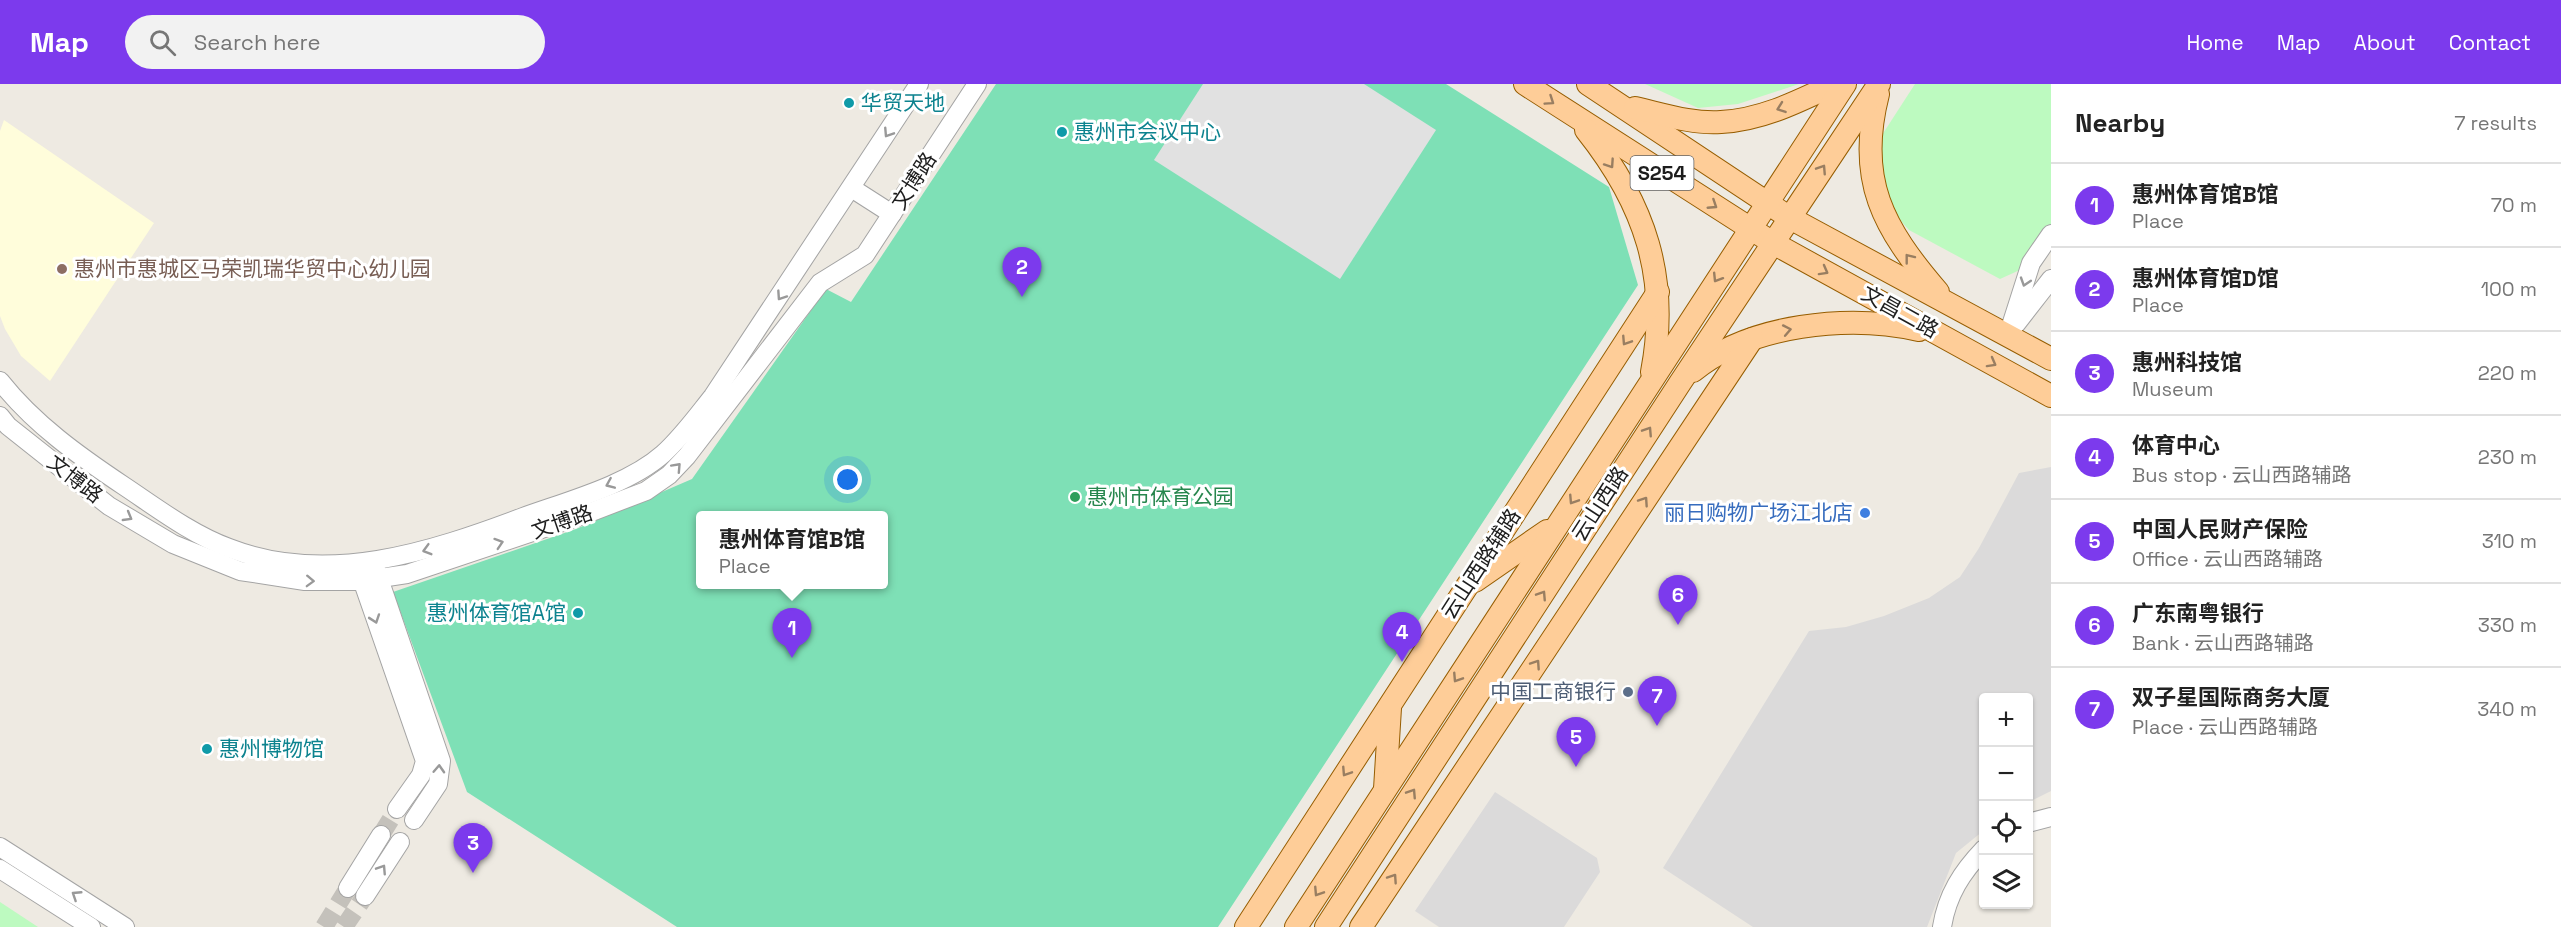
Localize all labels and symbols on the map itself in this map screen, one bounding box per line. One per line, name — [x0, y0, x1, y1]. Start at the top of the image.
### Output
place label: 华贸天地 — [861, 89, 945, 116]
one-way arrow — [1544, 93, 1555, 104]
marker: 华贸天地 — [842, 96, 856, 110]
one-way arrow — [1776, 100, 1787, 113]
place label: 惠州市会议中心 — [1074, 118, 1221, 145]
marker: 惠州市会议中心 — [1055, 125, 1069, 139]
one-way arrow — [884, 126, 895, 137]
street label: 文博路 — [885, 147, 942, 214]
road number: S254 — [1630, 156, 1694, 190]
one-way arrow — [1603, 157, 1614, 168]
one-way arrow — [1815, 165, 1827, 175]
one-way arrow — [1707, 198, 1717, 210]
pin: 2 — [1002, 248, 1042, 297]
one-way arrow — [1906, 253, 1917, 264]
place label: 惠州市惠城区马荣凯瑞华贸中心幼儿园 — [74, 255, 431, 282]
marker: 惠州市惠城区马荣凯瑞华贸中心幼儿园 — [55, 262, 69, 276]
one-way arrow — [1818, 264, 1828, 275]
one-way arrow — [1713, 271, 1724, 282]
one-way arrow — [2020, 276, 2032, 287]
street label: 文昌二路 — [1857, 279, 1944, 344]
one-way arrow — [776, 290, 788, 300]
one-way arrow — [1782, 324, 1792, 337]
one-way arrow — [1622, 335, 1634, 345]
one-way arrow — [1986, 356, 1996, 367]
one-way arrow — [1641, 427, 1652, 438]
street label: 文博路 — [42, 449, 108, 509]
street label: 云山西路 — [1565, 461, 1634, 546]
one-way arrow — [669, 463, 680, 474]
your location — [833, 465, 862, 494]
one-way arrow — [606, 476, 617, 488]
place label: 惠州市体育公园 — [1087, 483, 1234, 510]
marker: 惠州市体育公园 — [1068, 490, 1082, 504]
one-way arrow — [1569, 493, 1580, 504]
one-way arrow — [1637, 497, 1648, 508]
street label: 文博路 — [528, 499, 596, 545]
place label: 丽日购物广场江北店 — [1664, 499, 1853, 526]
street label: 云山西路辅路 — [1435, 504, 1526, 624]
marker: 丽日购物广场江北店 — [1858, 506, 1872, 520]
one-way arrow — [122, 510, 132, 521]
one-way arrow — [493, 538, 504, 550]
one-way arrow — [422, 543, 433, 555]
one-way arrow — [305, 574, 314, 587]
pin: 6 — [1658, 576, 1698, 625]
one-way arrow — [1534, 591, 1546, 601]
place label: 惠州体育馆A馆 — [427, 599, 566, 626]
marker: 惠州体育馆A馆 — [571, 606, 585, 620]
pin: 1 — [772, 608, 812, 658]
pin: 4 — [1382, 612, 1422, 662]
one-way arrow — [368, 613, 380, 624]
one-way arrow — [1529, 659, 1540, 670]
one-way arrow — [1454, 672, 1465, 683]
pin: 7 — [1638, 676, 1676, 726]
place label: 中国工商银行 — [1490, 678, 1616, 705]
marker: 中国工商银行 — [1621, 685, 1635, 699]
pin: 5 — [1556, 718, 1596, 767]
place label: 惠州博物馆 — [219, 735, 324, 762]
marker: 惠州博物馆 — [200, 742, 214, 756]
one-way arrow — [433, 764, 446, 773]
one-way arrow — [1343, 765, 1354, 776]
one-way arrow — [1405, 789, 1416, 800]
pin: 3 — [454, 824, 492, 873]
one-way arrow — [375, 865, 386, 876]
one-way arrow — [1386, 874, 1397, 885]
one-way arrow — [1314, 886, 1326, 896]
one-way arrow — [72, 891, 82, 903]

